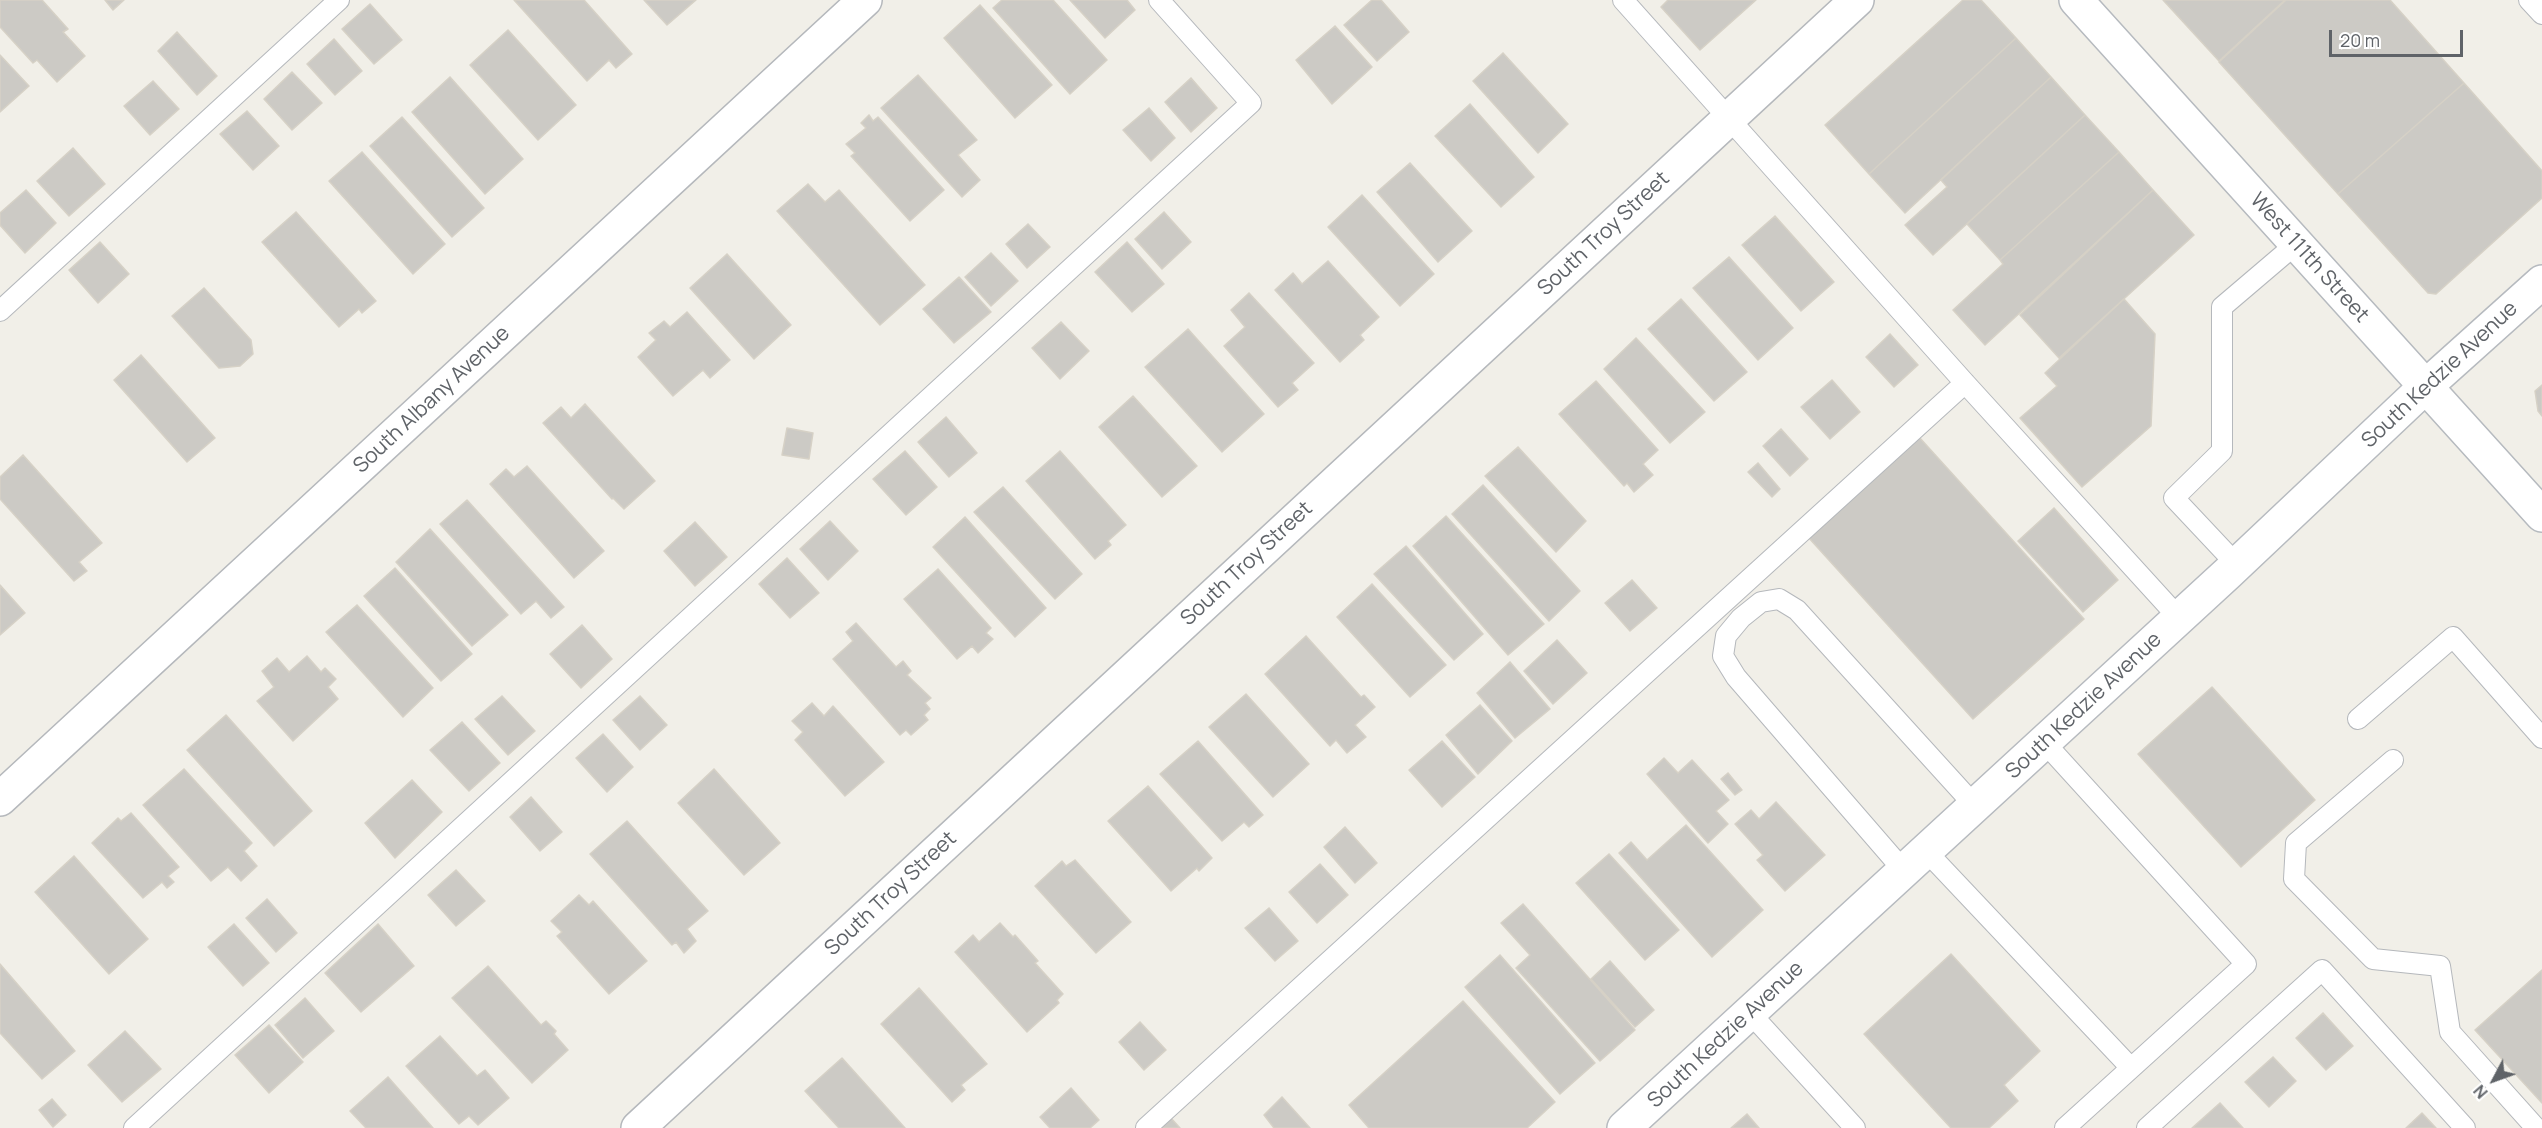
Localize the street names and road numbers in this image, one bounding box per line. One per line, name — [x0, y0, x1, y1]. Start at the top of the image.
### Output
street label: South Troy Street — [1533, 167, 1675, 301]
street label: West 111th Street — [2244, 188, 2374, 328]
street label: South Kedzie Avenue — [2357, 296, 2523, 454]
street label: South Albany Avenue — [349, 321, 515, 479]
street label: South Troy Street — [1176, 497, 1318, 631]
street label: South Kedzie Avenue — [2001, 627, 2167, 785]
street label: South Troy Street — [820, 827, 962, 961]
street label: South Kedzie Avenue — [1643, 956, 1809, 1114]

